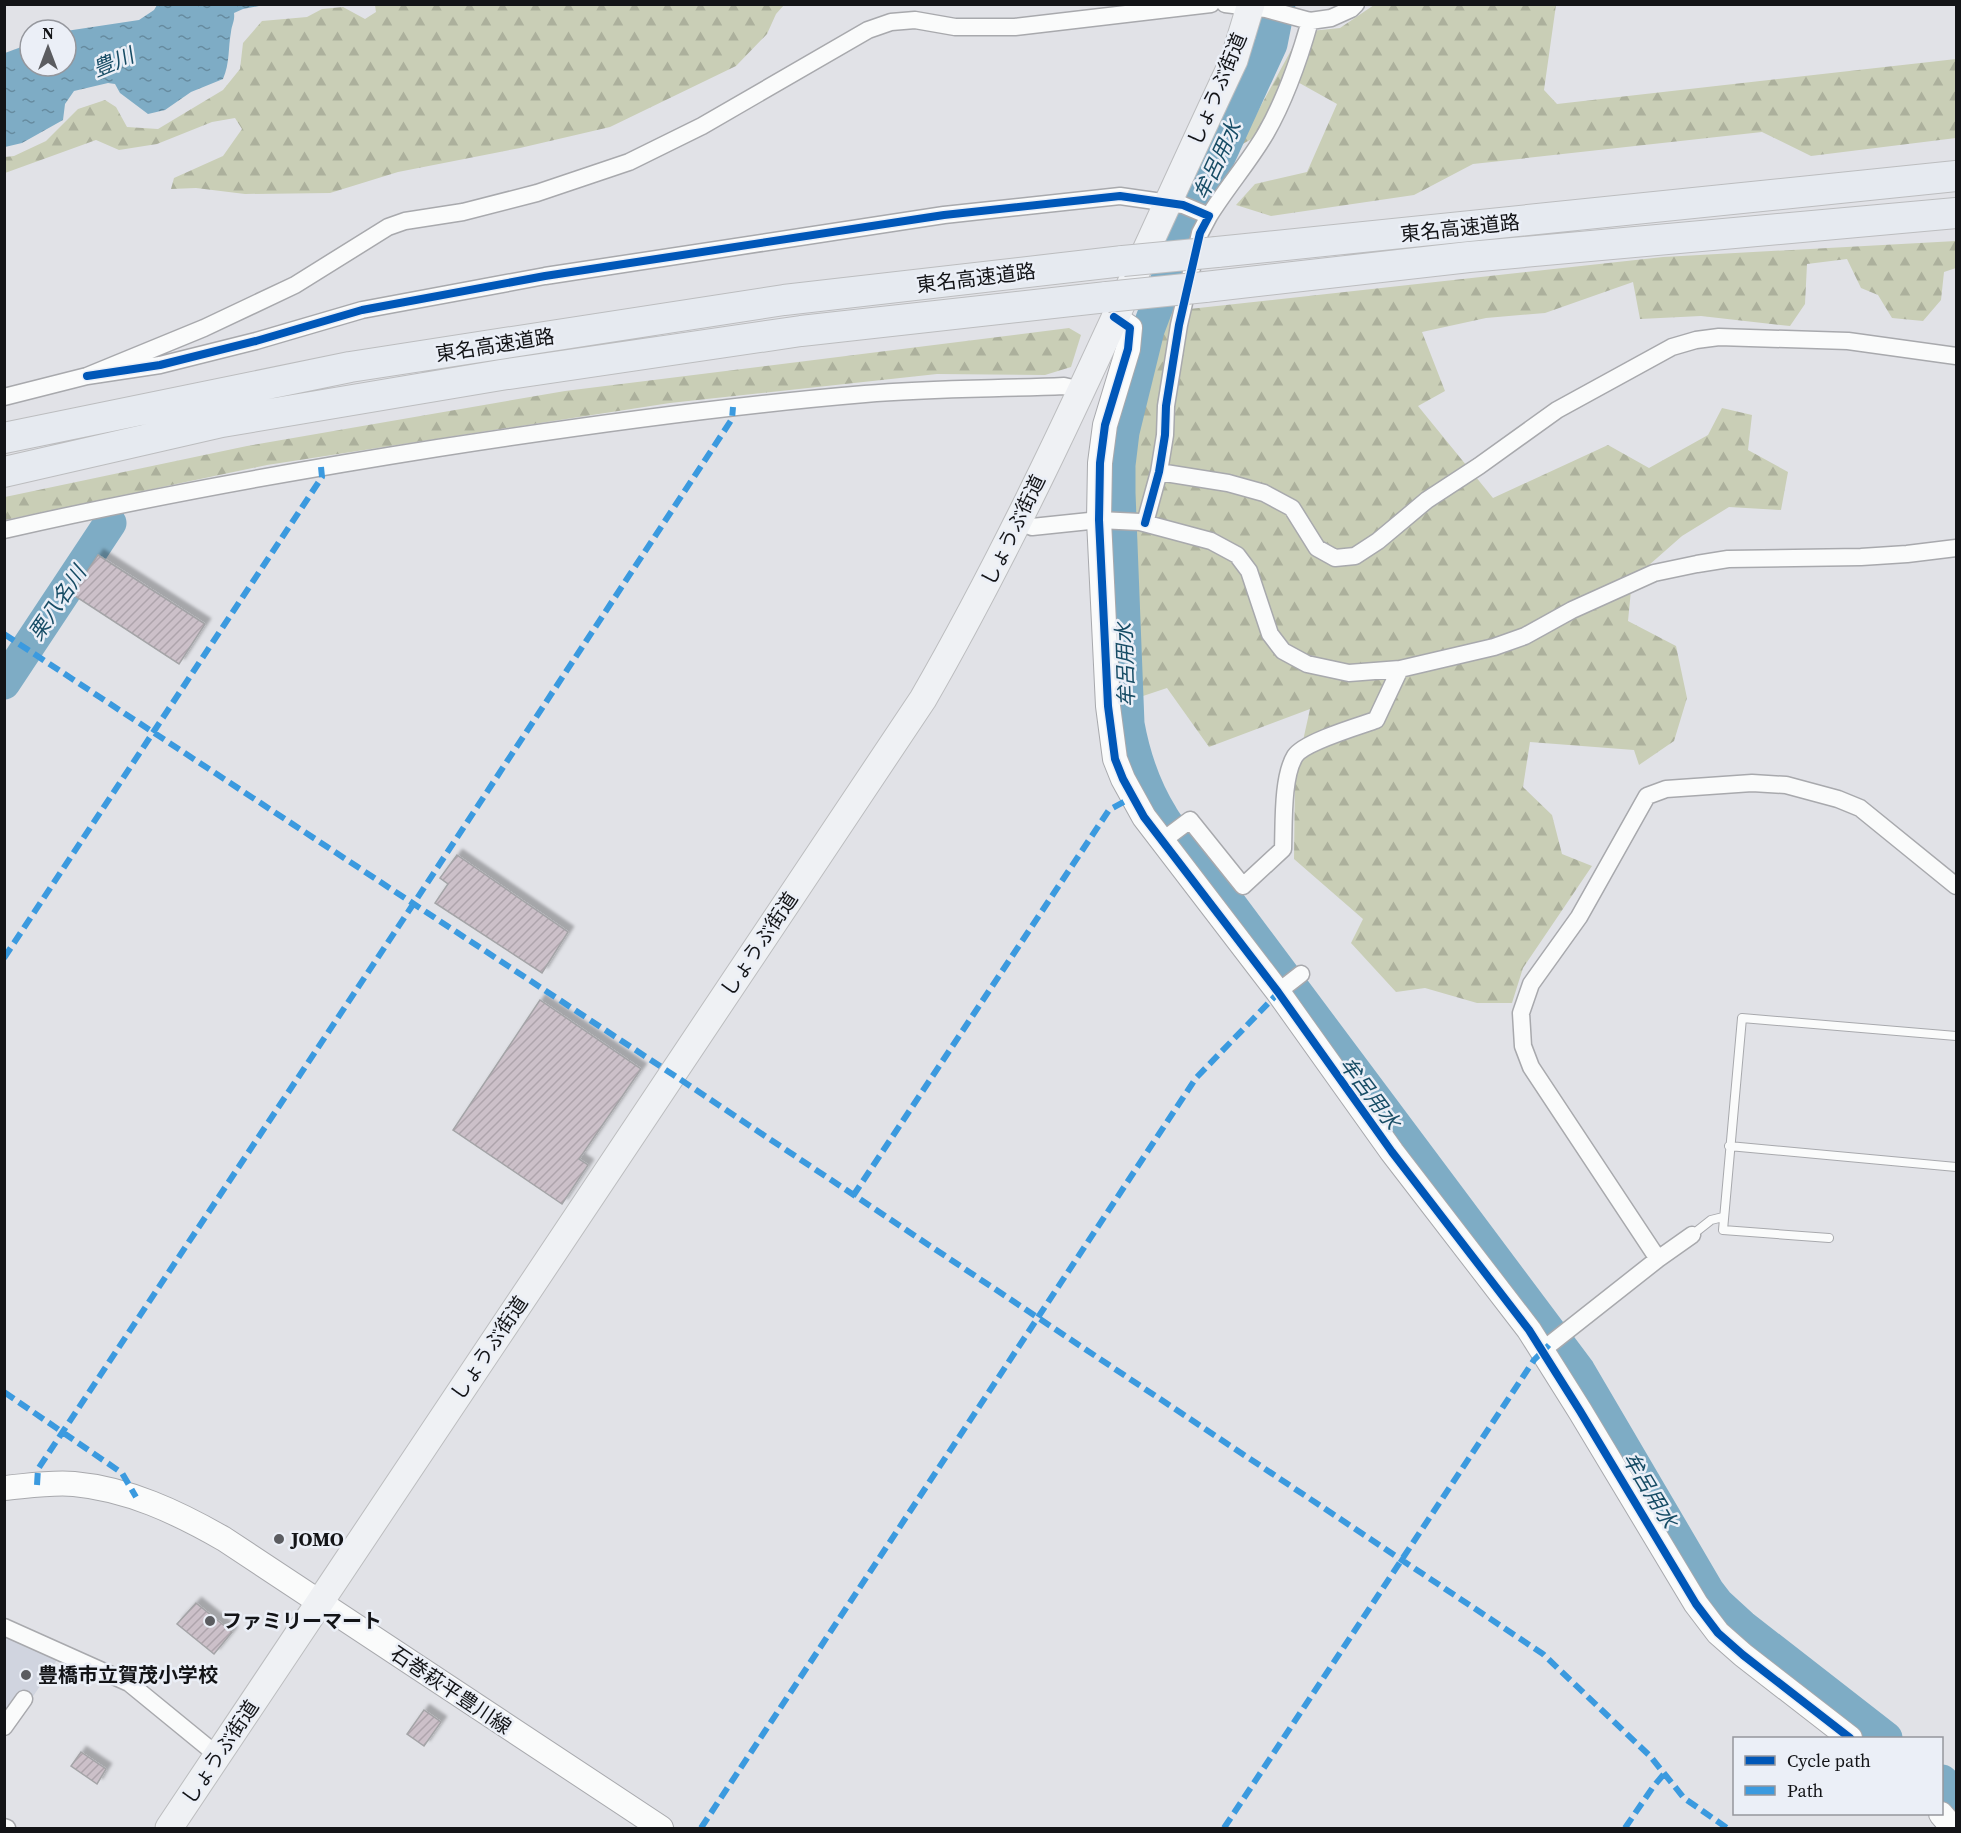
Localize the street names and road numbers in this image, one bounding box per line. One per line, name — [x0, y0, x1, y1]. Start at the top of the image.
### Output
street label: しょうぶ街道 — [1181, 28, 1253, 150]
street label: 東名高速道路 — [1399, 208, 1521, 248]
street label: 東名高速道路 — [915, 257, 1037, 299]
street label: 東名高速道路 — [434, 322, 556, 368]
street label: しょうぶ街道 — [974, 470, 1052, 590]
street label: しょうぶ街道 — [714, 886, 804, 1002]
street label: しょうぶ街道 — [444, 1290, 534, 1406]
street label: 石巻萩平豊川線 — [385, 1639, 517, 1741]
street label: しょうぶ街道 — [175, 1694, 265, 1810]

